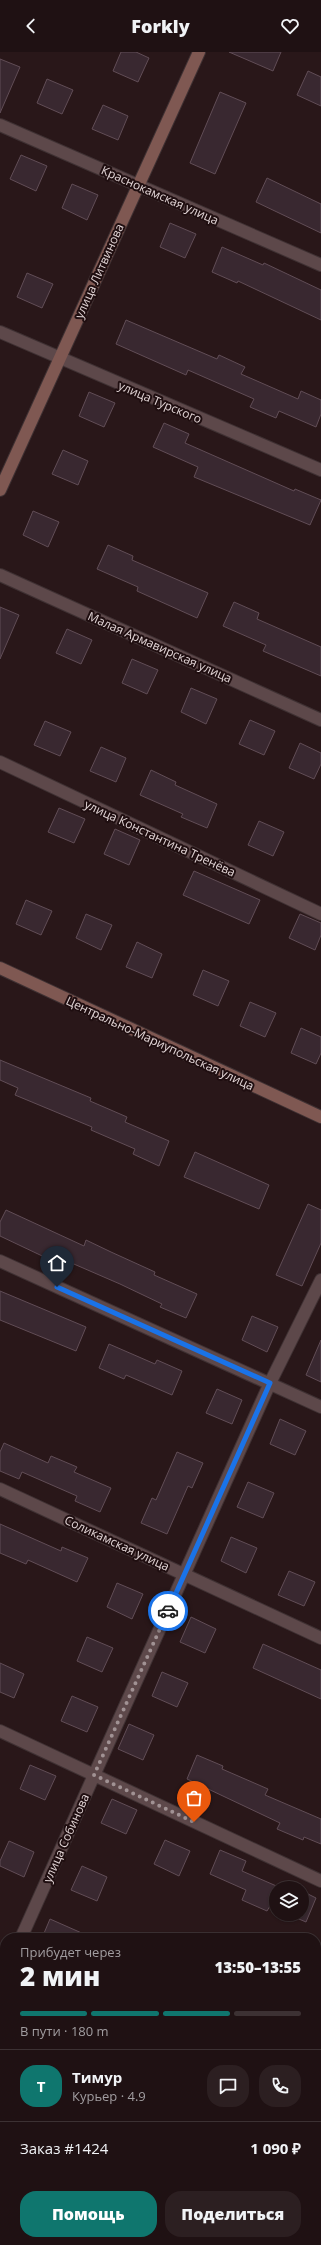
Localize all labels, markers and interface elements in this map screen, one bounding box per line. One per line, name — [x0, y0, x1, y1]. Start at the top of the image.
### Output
text: Forkly — [131, 14, 190, 38]
icon: back — [20, 15, 42, 37]
icon: heart — [279, 15, 301, 37]
street label: Краснокамская улица — [99, 161, 221, 229]
street label: улица Литвинова — [70, 221, 128, 321]
street label: улица Турского — [116, 377, 204, 427]
street label: Малая Армавирская улица — [85, 607, 235, 687]
street label: улица Константина Тренёва — [82, 795, 238, 881]
street label: Центрально-Мариупольская улица — [63, 992, 257, 1094]
pin — [40, 1246, 74, 1287]
icon: home — [46, 1252, 68, 1274]
street label: Соликамская улица — [62, 1511, 172, 1575]
courier — [148, 1591, 188, 1631]
icon: car — [157, 1600, 179, 1622]
pin — [177, 1781, 211, 1822]
icon: bag — [183, 1787, 205, 1809]
street label: улица Собинова — [39, 1791, 93, 1885]
map controls — [269, 1881, 309, 1921]
button: layers — [269, 1881, 309, 1921]
text: Прибудет через — [20, 1943, 121, 1961]
text: 13:50–13:55 — [215, 1957, 301, 1977]
text: 2 мин — [20, 1958, 100, 1994]
text: В пути · 180 m — [20, 2022, 109, 2040]
button: chat — [207, 2065, 249, 2107]
button: phone — [259, 2065, 301, 2107]
text: Тимур — [72, 2067, 122, 2087]
text: Т — [37, 2076, 45, 2096]
text: Курьер · 4.9 — [72, 2087, 146, 2105]
text: Заказ #1424 — [20, 2138, 108, 2158]
text: 1 090 ₽ — [250, 2138, 301, 2158]
button: Помощь — [20, 2191, 157, 2237]
button: Поделиться — [165, 2191, 301, 2237]

